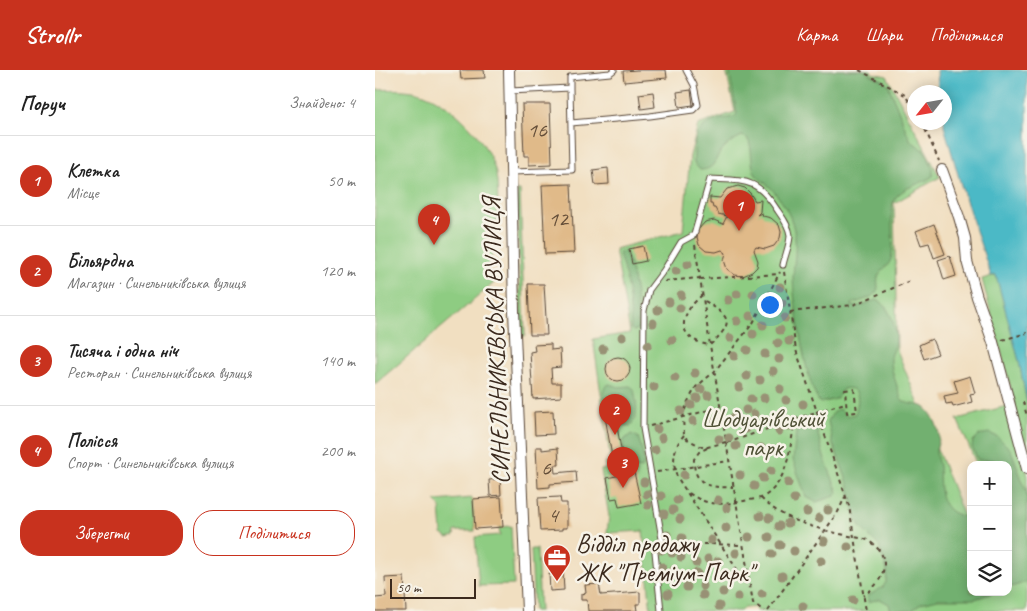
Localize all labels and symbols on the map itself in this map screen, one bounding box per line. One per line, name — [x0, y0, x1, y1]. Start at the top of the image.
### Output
north arrow — [907, 85, 952, 130]
house number: 16 — [527, 116, 548, 144]
pin: 1 — [723, 190, 755, 231]
street label: СИНЕЛЬНИКІВСЬКА ВУЛИЦЯ — [475, 193, 517, 485]
pin: 4 — [418, 204, 450, 245]
house number: 12 — [548, 205, 570, 233]
your location — [757, 292, 783, 318]
pin: 2 — [599, 394, 631, 435]
park label: Шодуарівський парк — [701, 403, 826, 464]
pin: 3 — [607, 447, 639, 488]
house number: 6 — [541, 454, 552, 482]
house number: 4 — [548, 501, 560, 529]
place label: Відділ продажу ЖК "Преміум-Парк" — [576, 528, 758, 589]
office icon: Відділ продажу ЖК "Преміум-Парк" — [542, 543, 572, 582]
scale bar — [390, 576, 476, 599]

